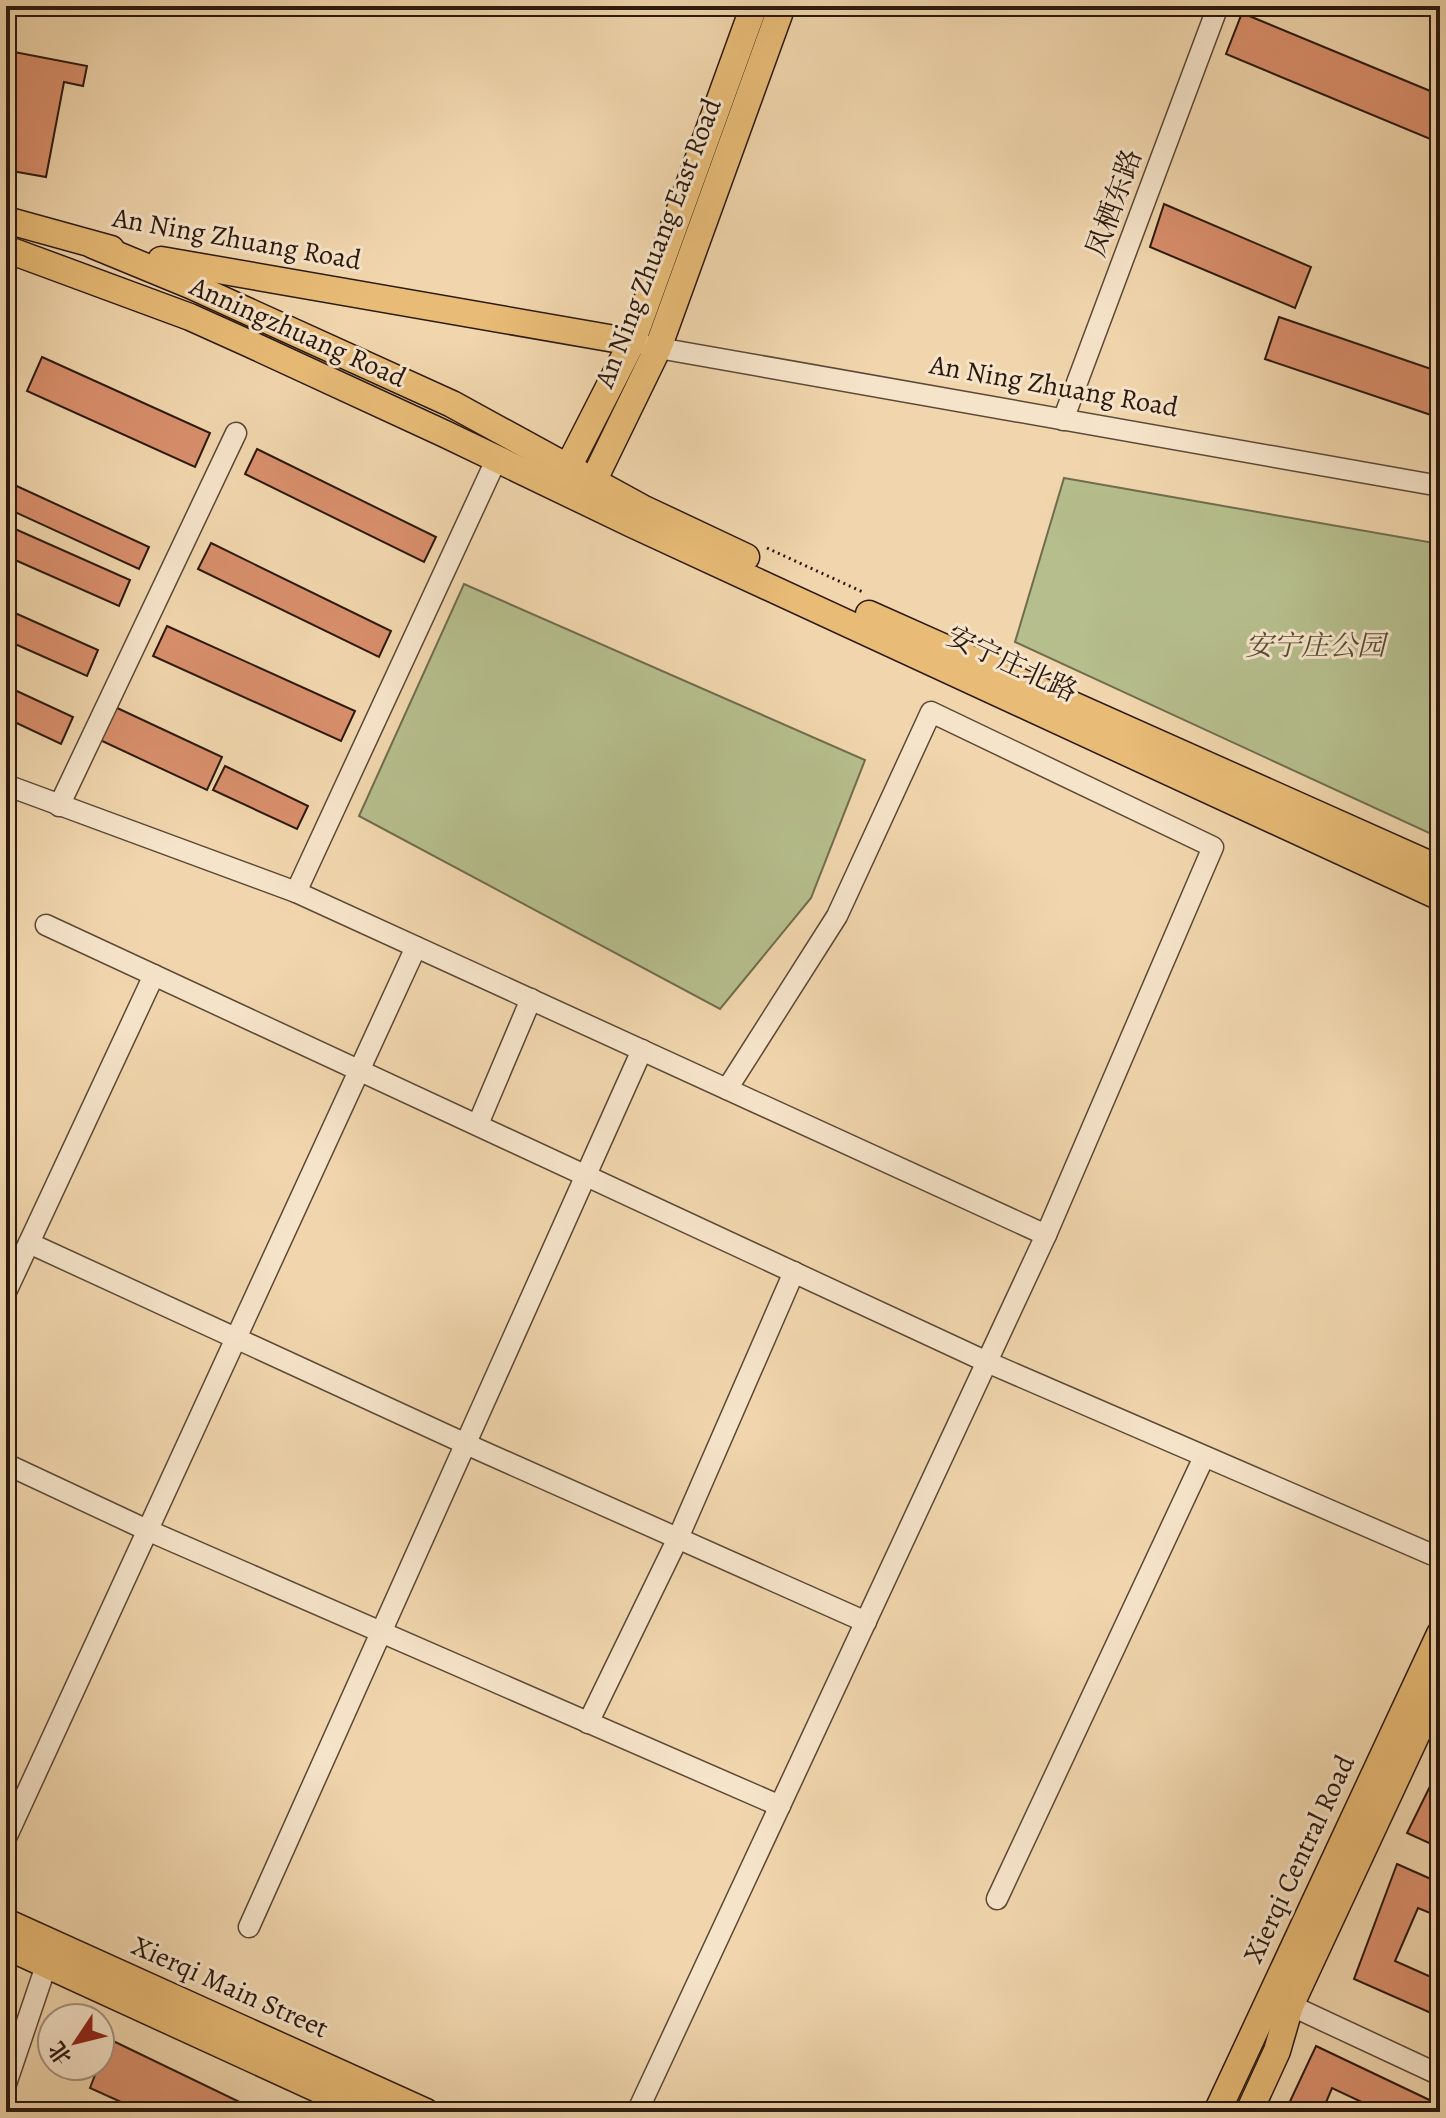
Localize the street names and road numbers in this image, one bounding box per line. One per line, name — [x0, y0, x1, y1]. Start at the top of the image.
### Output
street label: An Ning Zhuang East Road — [585, 92, 731, 394]
street label: 凤栖东路 — [1077, 144, 1151, 262]
street label: An Ning Zhuang Road — [109, 198, 365, 280]
street label: Anningzhuang Road — [183, 267, 413, 397]
street label: An Ning Zhuang Road — [926, 345, 1182, 427]
street label: 安宁庄北路 — [941, 617, 1083, 711]
street label: Xierqi Central Road — [1234, 1748, 1364, 1969]
street label: Xierqi Main Street — [126, 1927, 334, 2047]

